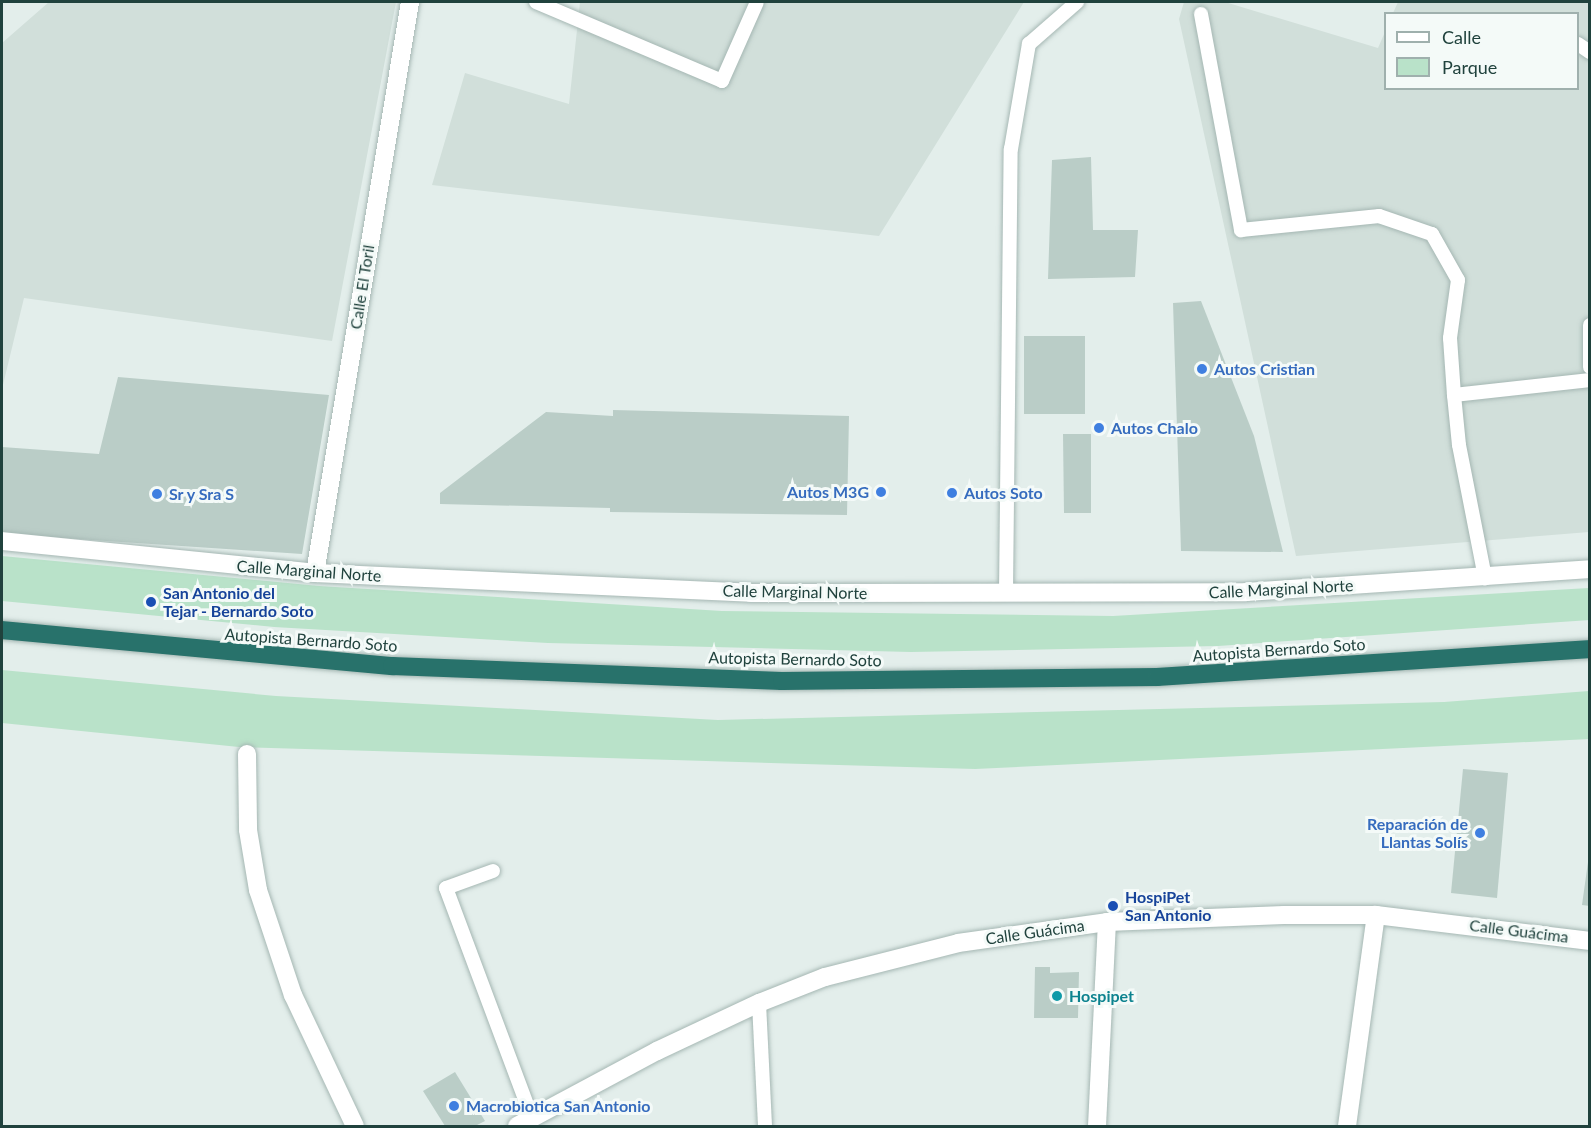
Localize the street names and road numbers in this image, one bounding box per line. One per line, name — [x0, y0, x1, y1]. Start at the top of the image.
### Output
street label: Calle El Toril — [346, 243, 378, 331]
street label: Calle Marginal Norte — [236, 556, 382, 586]
street label: Calle Marginal Norte — [1208, 576, 1354, 602]
street label: Calle Marginal Norte — [722, 581, 868, 603]
street label: Autopista Bernardo Soto — [224, 624, 398, 656]
street label: Autopista Bernardo Soto — [1192, 634, 1366, 666]
street label: Autopista Bernardo Soto — [708, 648, 882, 670]
street label: Calle Guácima — [1468, 915, 1570, 947]
street label: Calle Guácima — [984, 916, 1086, 948]

